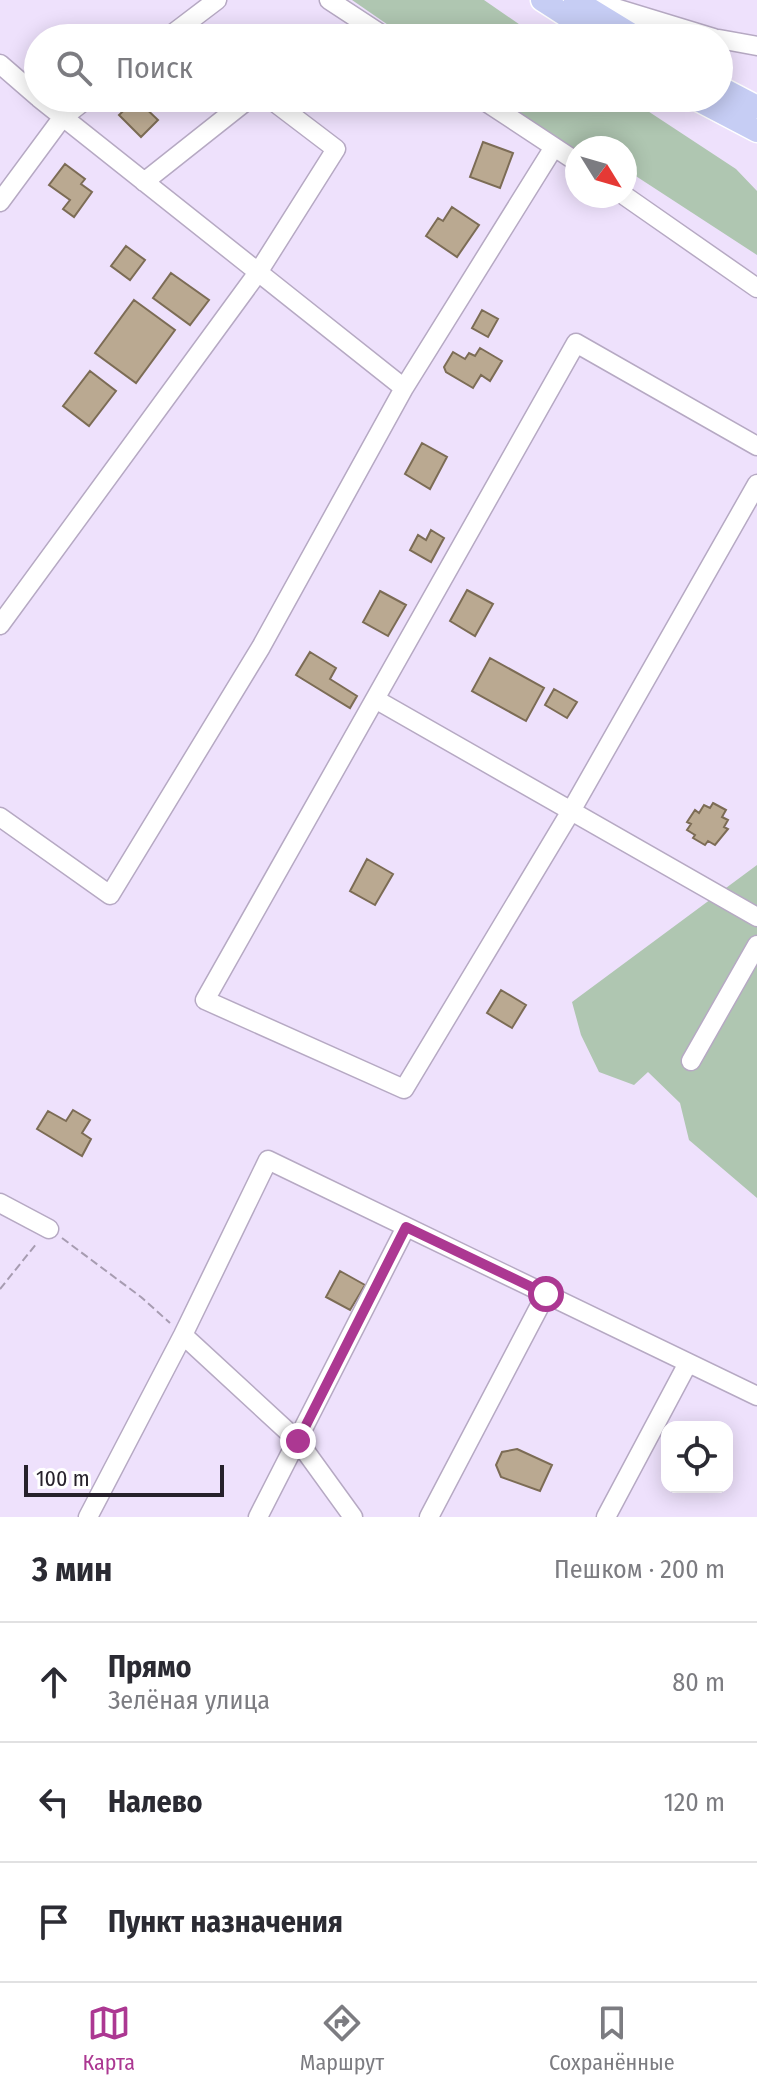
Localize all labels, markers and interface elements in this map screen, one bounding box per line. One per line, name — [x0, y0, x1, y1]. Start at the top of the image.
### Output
search box — [24, 24, 733, 112]
icon: search — [52, 46, 96, 90]
text: Поиск — [116, 50, 193, 86]
north arrow — [565, 136, 637, 208]
route start — [528, 1276, 564, 1312]
map controls — [661, 1421, 733, 1493]
button: locate — [661, 1421, 733, 1493]
route end — [280, 1423, 316, 1459]
scale bar — [24, 1461, 224, 1497]
text: 100 m — [36, 1465, 90, 1492]
text: 3 мин — [32, 1549, 112, 1590]
text: Пешком · 200 m — [554, 1554, 725, 1585]
text: Прямо — [108, 1649, 192, 1685]
icon: ahead — [32, 1660, 76, 1704]
text: 80 m — [672, 1667, 725, 1698]
text: Зелёная улица — [108, 1685, 270, 1716]
icon: left — [32, 1780, 76, 1824]
text: Налево — [108, 1784, 203, 1820]
text: 120 m — [664, 1787, 725, 1818]
icon: arrive — [32, 1900, 76, 1944]
text: Пункт назначения — [108, 1904, 343, 1940]
tab: Карта — [82, 2001, 135, 2076]
tab: Маршрут — [300, 2001, 384, 2076]
tab: Сохранённые — [549, 2001, 675, 2076]

